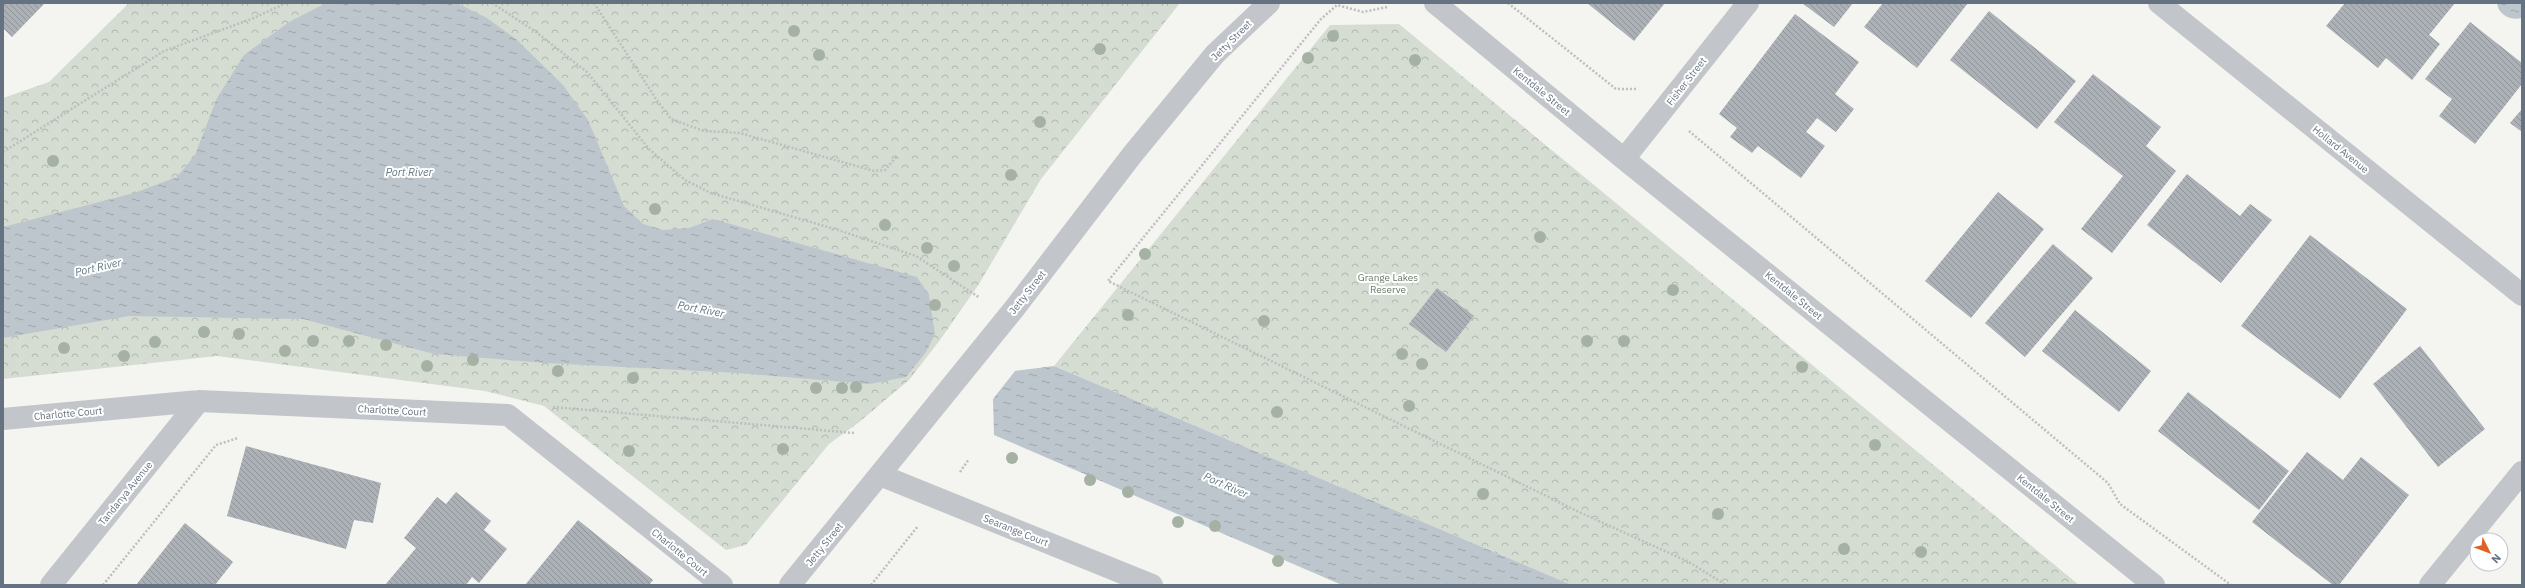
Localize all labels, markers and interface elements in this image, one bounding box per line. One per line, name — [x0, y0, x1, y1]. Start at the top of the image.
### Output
street label: Jetty Street — [1208, 17, 1255, 63]
street label: Fisher Street — [1664, 54, 1710, 108]
street label: Kentdale Street — [1510, 64, 1573, 119]
street label: Hollard Avenue — [2310, 123, 2372, 176]
water label: Port River — [385, 165, 434, 179]
water label: Port River — [73, 255, 124, 279]
street label: Jetty Street — [1006, 267, 1049, 317]
street label: Kentdale Street — [1762, 268, 1825, 323]
park label: Grange Lakes Reserve — [1358, 271, 1418, 296]
water label: Port River — [677, 298, 726, 321]
street label: Charlotte Court — [357, 402, 427, 419]
street label: Charlotte Court — [33, 404, 103, 423]
street label: Tandanya Avenue — [96, 458, 156, 528]
water label: Port River — [1202, 469, 1251, 501]
street label: Kentdale Street — [2014, 471, 2077, 526]
street label: Searange Court — [981, 511, 1051, 550]
street label: Jetty Street — [803, 520, 846, 569]
street label: Charlotte Court — [649, 526, 711, 579]
north arrow — [2469, 532, 2509, 572]
text: N — [2489, 551, 2504, 566]

